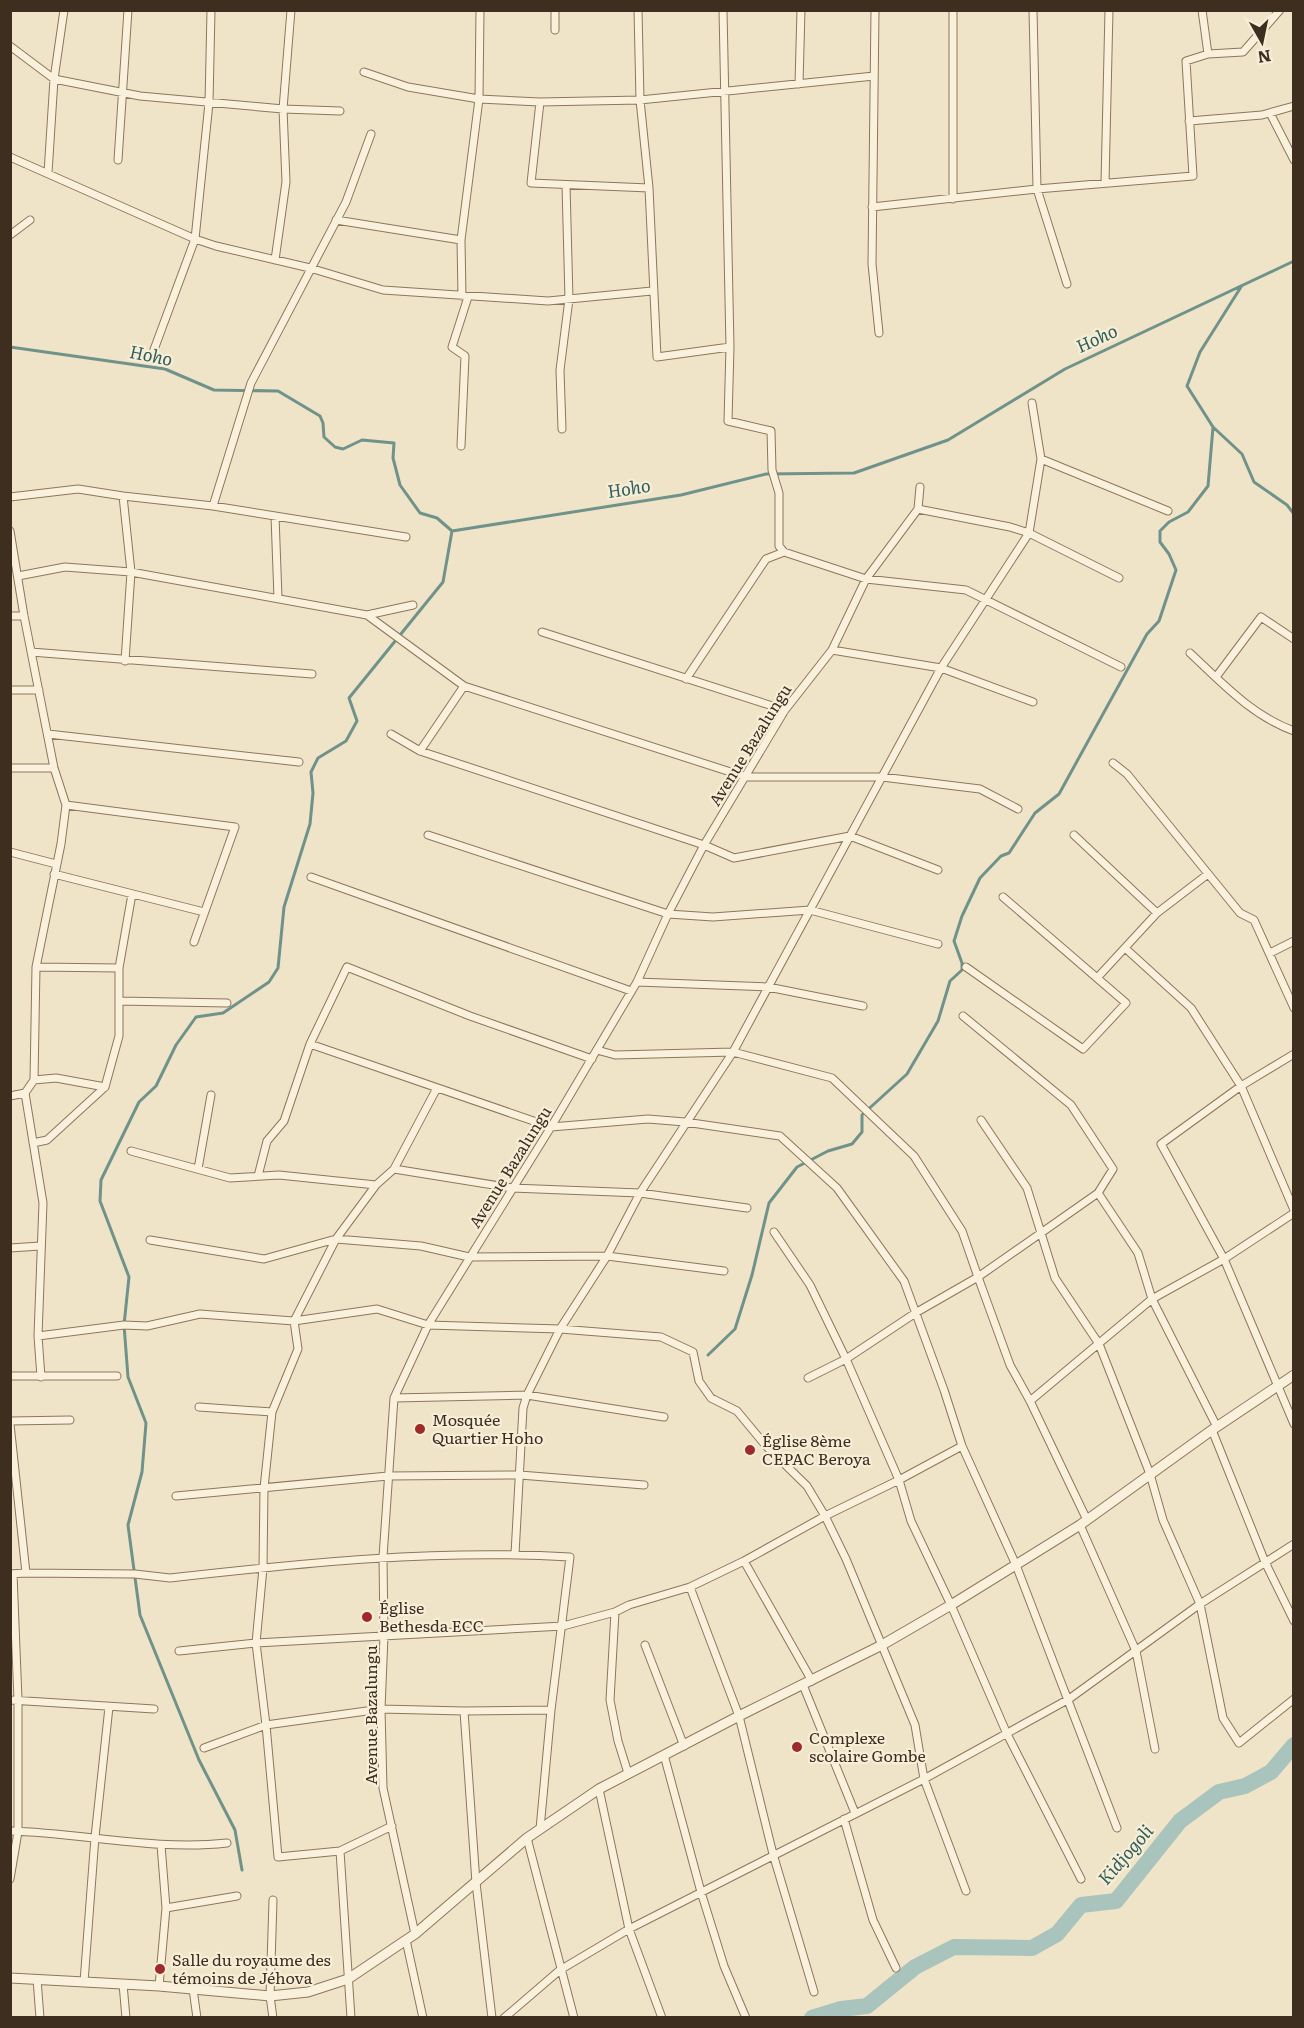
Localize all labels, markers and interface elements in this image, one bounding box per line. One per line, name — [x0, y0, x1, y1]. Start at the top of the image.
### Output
north arrow — [1232, 12, 1292, 72]
text: N — [1256, 45, 1273, 71]
water label: Hoho — [1071, 316, 1122, 359]
water label: Hoho — [127, 337, 175, 372]
water label: Hoho — [605, 471, 652, 504]
street label: Avenue Bazalungu — [702, 679, 796, 810]
street label: Avenue Bazalungu — [462, 1101, 556, 1232]
place label: Mosquée Quartier Hoho — [432, 1407, 543, 1449]
marker: Mosquée Quartier Hoho — [413, 1422, 427, 1436]
place label: Église 8ème CEPAC Beroya — [762, 1428, 871, 1470]
marker: Église 8ème CEPAC Beroya — [743, 1443, 757, 1457]
place label: Église Bethesda ECC — [379, 1595, 484, 1637]
marker: Église Bethesda ECC — [360, 1610, 374, 1624]
street label: Avenue Bazalungu — [358, 1645, 382, 1785]
place label: Complexe scolaire Gombe — [809, 1725, 926, 1767]
marker: Complexe scolaire Gombe — [790, 1740, 804, 1754]
water label: Kidjogoli — [1091, 1817, 1159, 1890]
place label: Salle du royaume des témoins de Jéhova — [172, 1947, 331, 1989]
marker: Salle du royaume des témoins de Jéhova — [153, 1962, 167, 1976]

